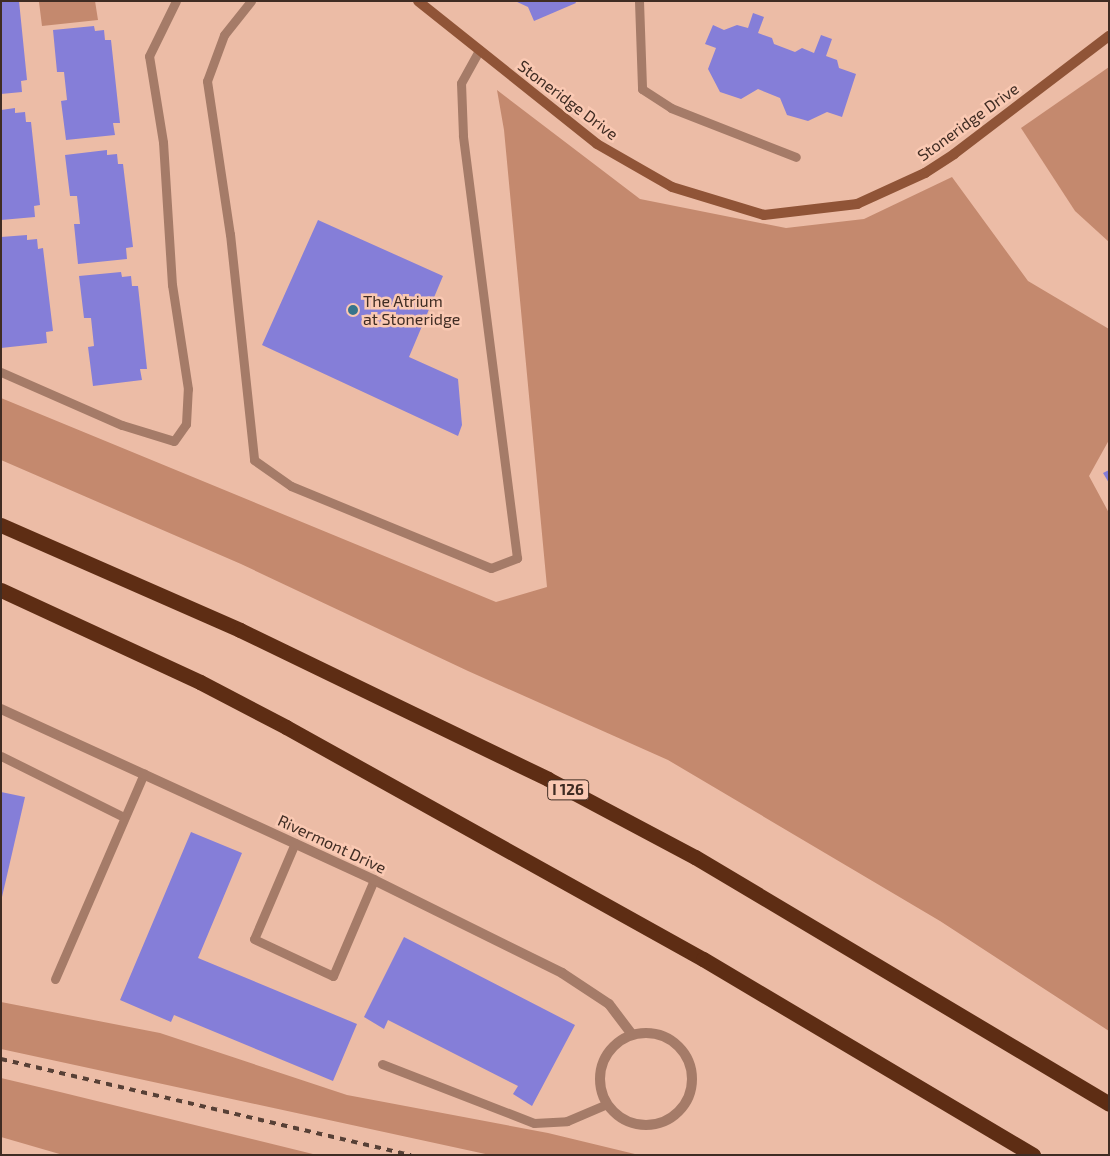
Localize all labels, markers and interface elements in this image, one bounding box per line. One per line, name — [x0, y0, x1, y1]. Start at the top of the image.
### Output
street label: Stoneridge Drive — [514, 56, 622, 144]
street label: Stoneridge Drive — [914, 79, 1022, 165]
place label: The Atrium at Stoneridge — [363, 291, 460, 329]
marker: The Atrium at Stoneridge — [347, 304, 359, 316]
road number: I 126 — [547, 778, 589, 802]
street label: Rivermont Drive — [275, 811, 389, 877]

